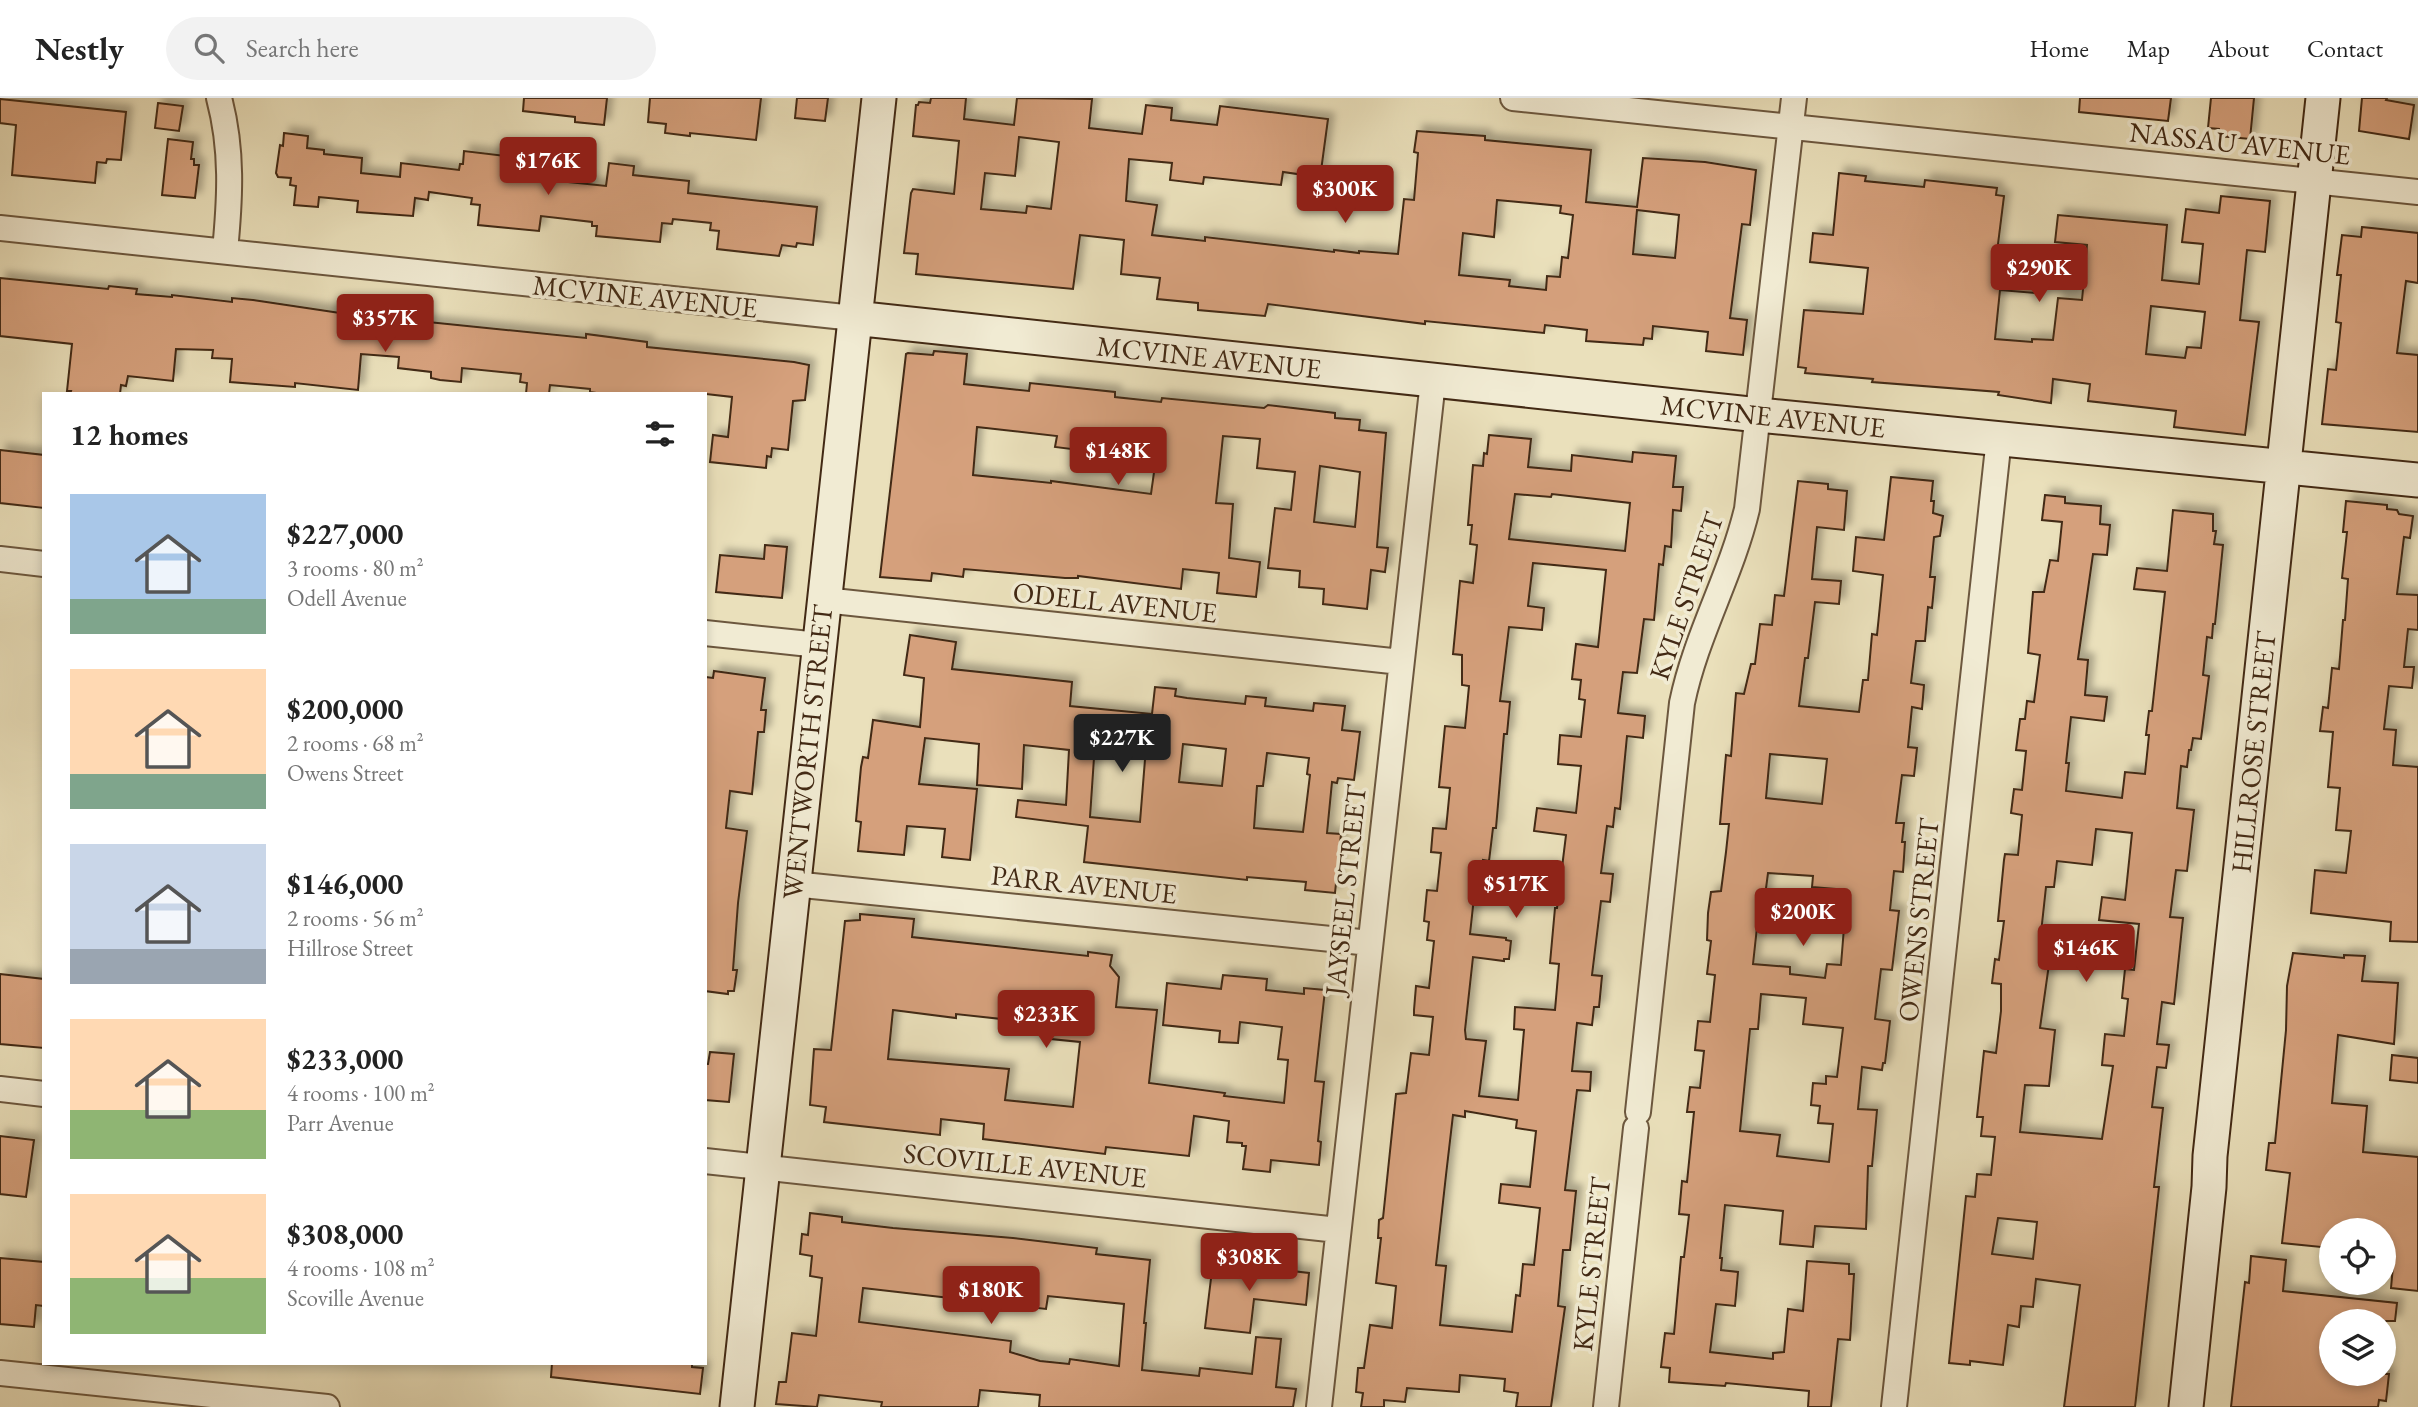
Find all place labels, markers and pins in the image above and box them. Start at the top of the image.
pin: $176K [499,138,597,197]
pin: $300K [1296,166,1394,225]
pin: $290K [1990,244,2088,304]
pin: $357K [336,294,434,354]
pin: $148K [1069,428,1167,487]
pin: $227K [1073,714,1171,774]
pin: $517K [1467,860,1565,920]
pin: $200K [1754,888,1852,948]
pin: $146K [2037,924,2135,984]
pin: $233K [997,990,1095,1050]
pin: $308K [1200,1234,1298,1293]
pin: $180K [942,1266,1040,1326]

